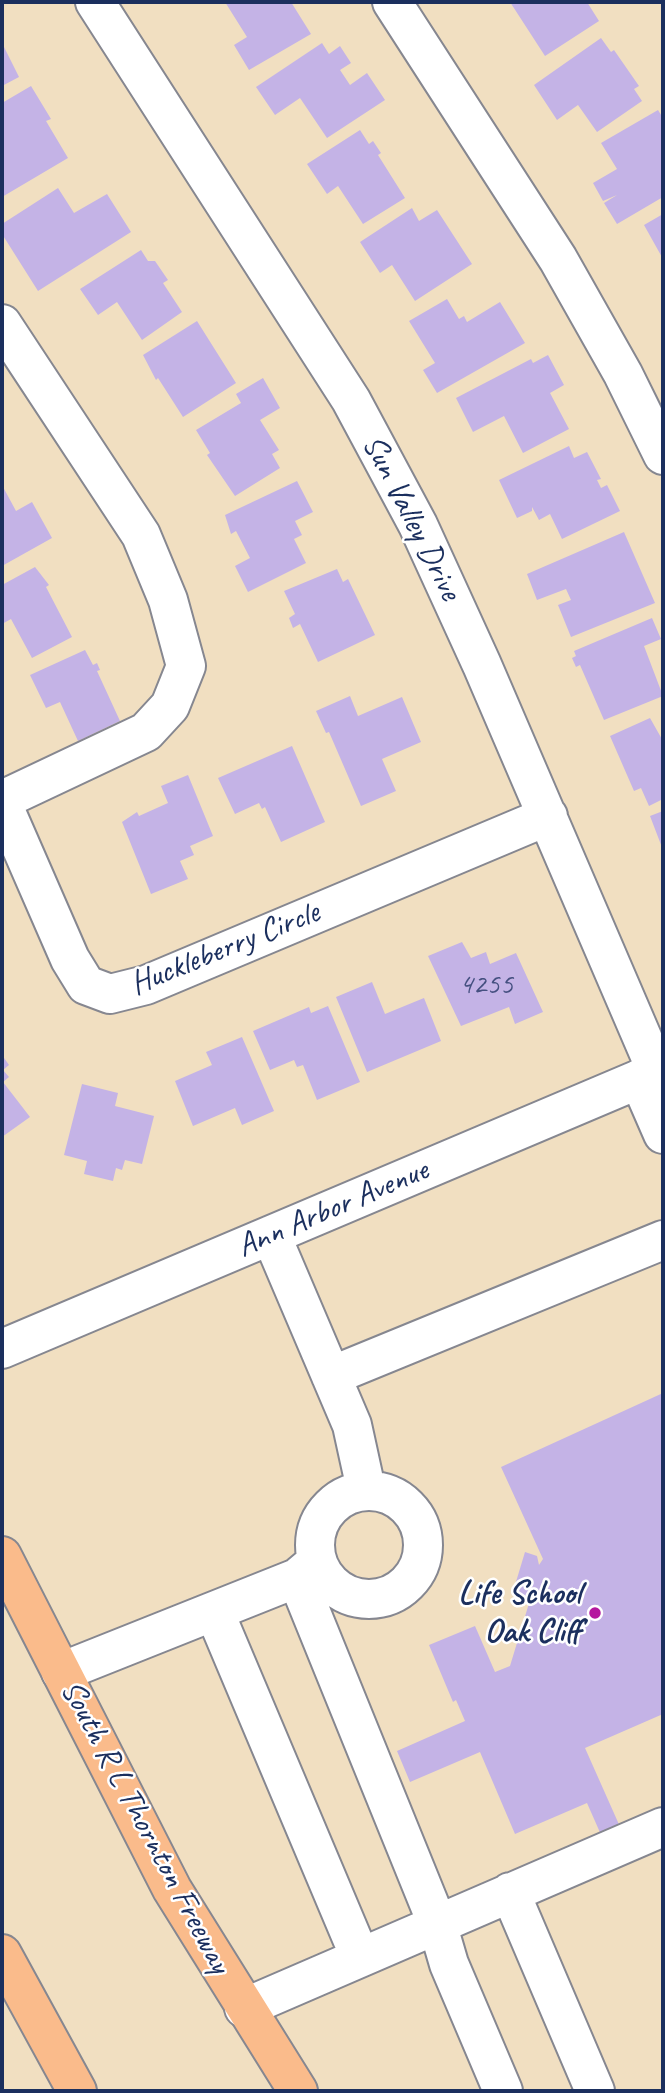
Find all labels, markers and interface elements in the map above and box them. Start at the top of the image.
street label: Sun Valley Drive [353,429,469,607]
street label: Huckleberry Circle [125,893,325,1005]
house number: 4255 [459,967,513,1003]
street label: Ann Arbor Avenue [231,1151,435,1267]
place label: Life School Oak Cliff [458,1574,581,1652]
marker: Life School Oak Cliff [587,1605,603,1621]
street label: South R L Thornton Freeway [51,1674,239,1980]

